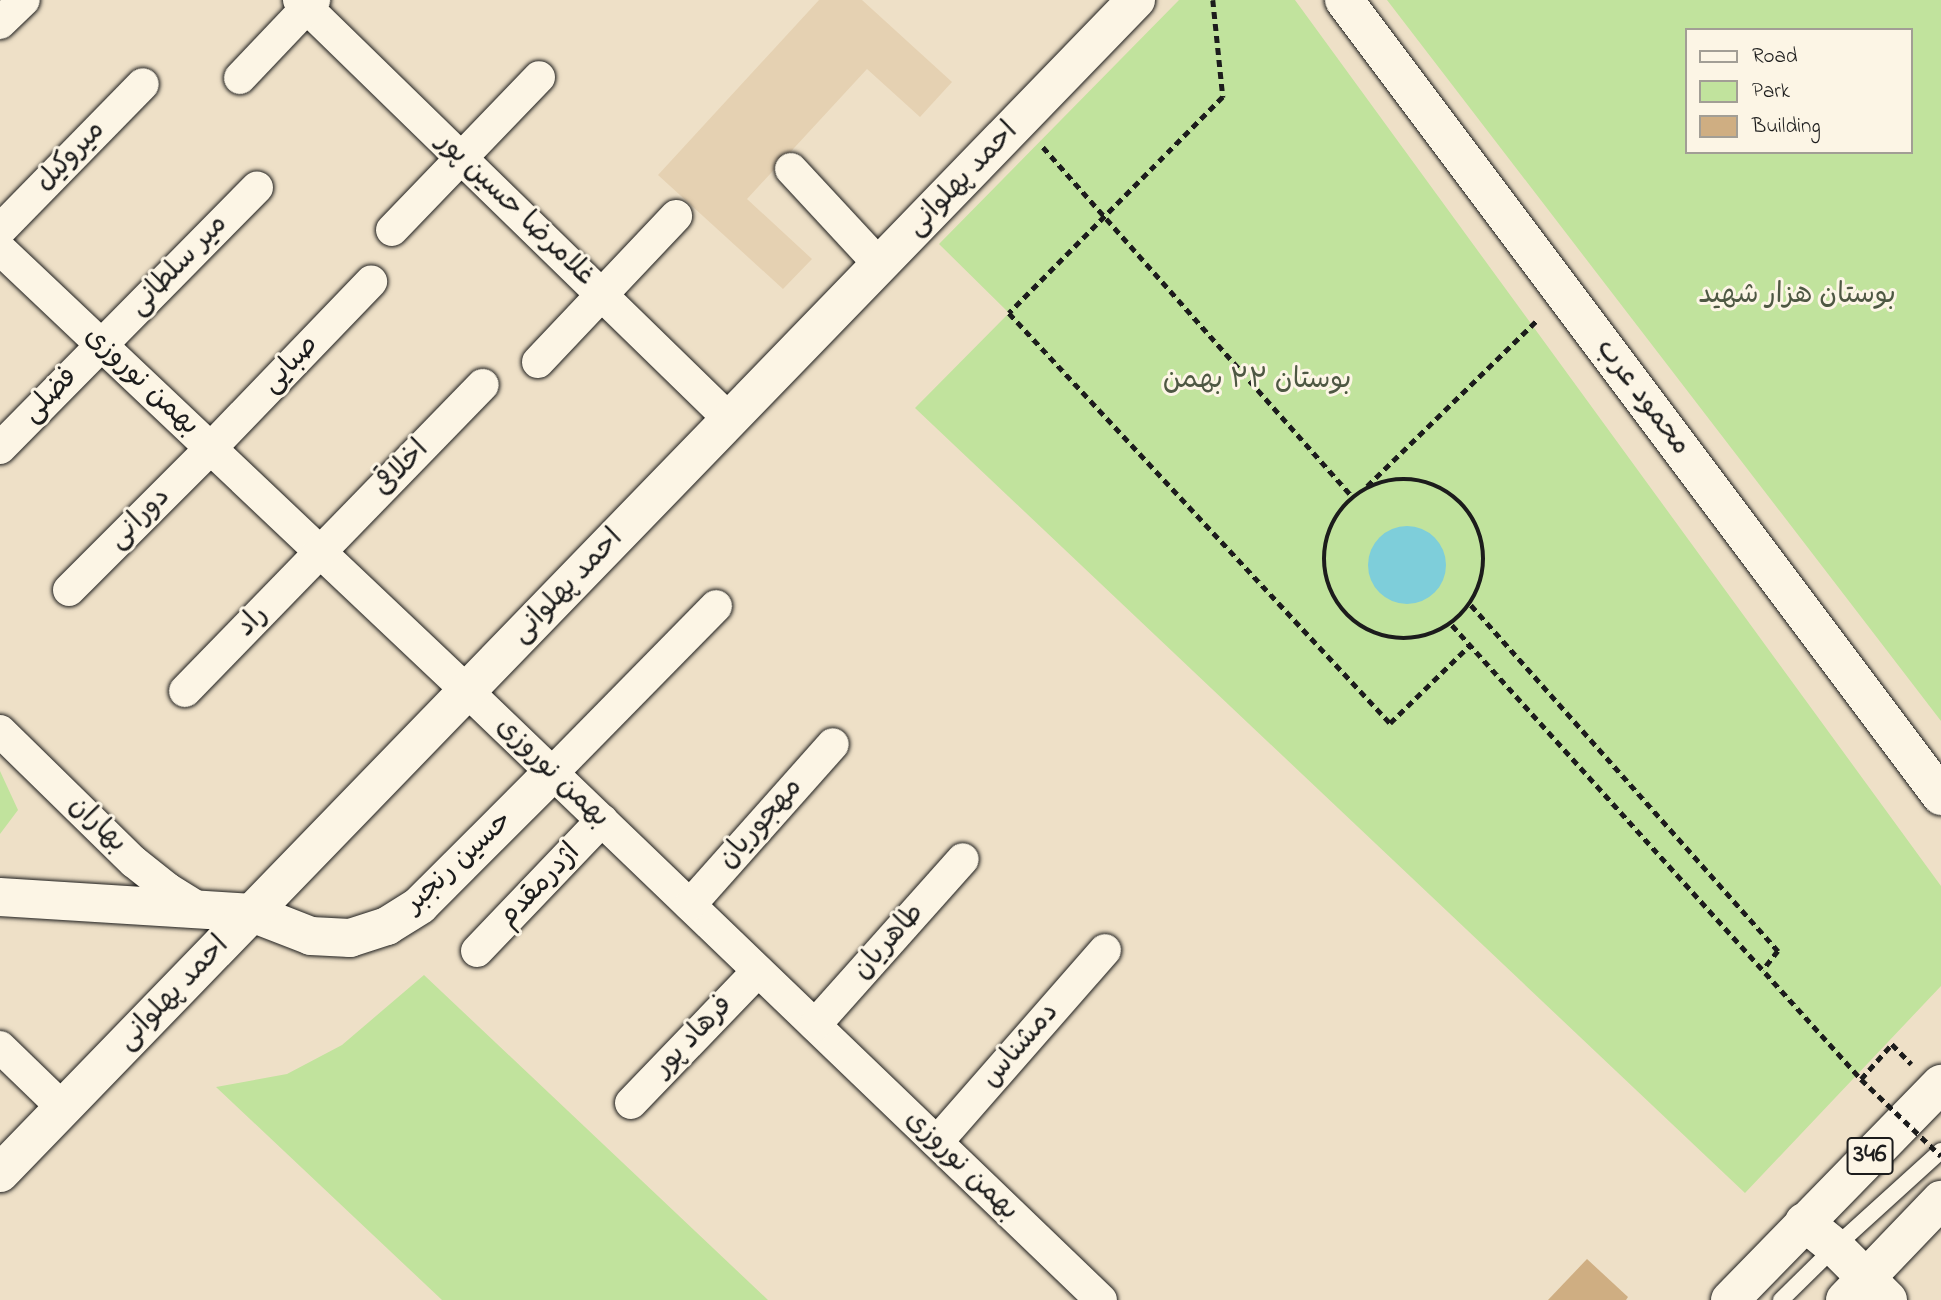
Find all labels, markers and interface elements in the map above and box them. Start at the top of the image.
legend [1686,28,1913,154]
text: Road [1752,42,1798,72]
text: Park [1752,77,1790,107]
text: Building [1752,112,1821,142]
street label: میروکیل [29,114,113,200]
street label: احمد پهلوانی [900,116,1026,244]
street label: غلامرضا حسین پور [429,126,601,294]
street label: میر سلطانی [123,208,235,324]
park label: بوستان هزار شهید [1698,279,1896,313]
street label: بهمن نوروزی [76,320,206,444]
street label: صبایی [255,329,327,401]
street label: محمود عرب [1587,333,1697,463]
street label: فضلی [16,361,86,431]
park label: بوستان ۲۲ بهمن [1163,364,1351,398]
street label: اخلاقی [367,434,437,504]
street label: دورانی [102,481,178,557]
street label: احمد پهلوانی [505,523,631,651]
street label: راد [230,599,276,645]
street label: بهمن نوروزی [488,711,616,835]
street label: مهجوریان [712,772,810,876]
street label: بهاران [61,789,133,861]
street label: حسین رنجبر [398,805,520,921]
street label: اژدرمقدم [492,837,588,935]
street label: طاهریان [846,897,932,987]
street label: احمد پهلوانی [111,930,237,1058]
street label: فرهاد پور [647,990,741,1084]
street label: دمشناس [975,997,1067,1095]
street label: بهمن نوروزی [897,1104,1025,1228]
road number: 346 [1846,1134,1895,1178]

